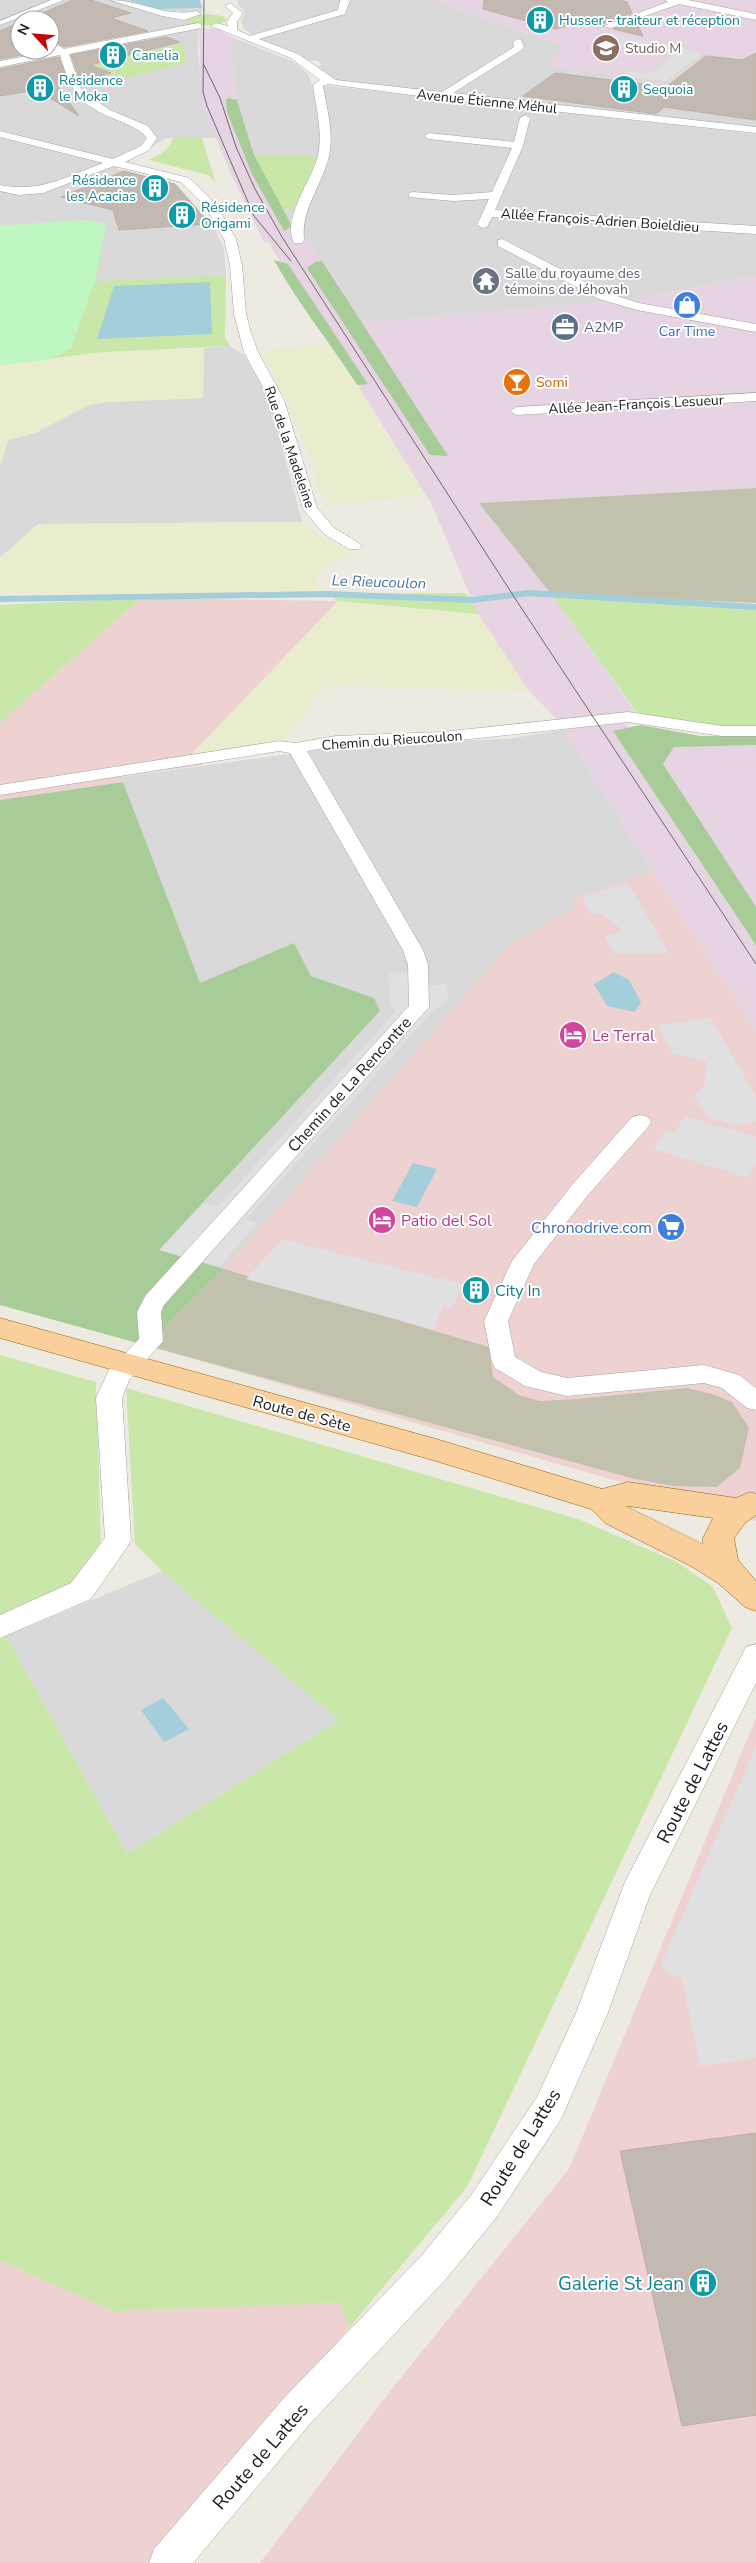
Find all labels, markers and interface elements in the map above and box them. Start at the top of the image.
building icon: Husser - traiteur et réception [525,5,555,35]
north arrow [10,10,60,60]
place label: Husser - traiteur et réception [559,11,740,30]
text: N [13,21,35,38]
school or university icon: Studio M [591,33,621,63]
place label: Studio M [625,39,681,58]
building icon: Canelia [98,40,128,70]
place label: Canelia [132,46,179,65]
place label: Résidence le Moka [59,71,123,106]
building icon: Résidence le Moka [25,73,55,103]
building icon: Sequoia [609,74,639,104]
place label: Sequoia [643,80,694,99]
street label: Avenue Étienne Méhul [416,85,559,118]
place label: Résidence les Acacias [66,171,136,206]
building icon: Résidence les Acacias [140,173,170,203]
place label: Résidence Origami [201,198,265,233]
building icon: Résidence Origami [167,200,197,230]
street label: Allée François-Adrien Boieldieu [500,204,700,237]
place label: Salle du royaume des témoins de Jéhovah [505,264,640,299]
temple icon: Salle du royaume des témoins de Jéhovah [471,266,501,296]
shop icon: Car Time [672,290,702,320]
office icon: A2MP [550,312,580,342]
place label: A2MP [584,318,624,337]
place label: Car Time [659,322,715,341]
bar icon: Somi [502,367,532,397]
place label: Somi [536,373,568,392]
street label: Rue de la Madeleine [260,384,319,511]
street label: Allée Jean-François Lesueur [548,390,724,419]
water label: Le Rieucoulon [331,570,427,594]
street label: Chemin du Rieucoulon [321,726,463,755]
street label: Chemin de La Rencontre [283,1012,417,1157]
hotel icon: Le Terral [558,1020,588,1050]
place label: Le Terral [592,1025,655,1047]
hotel icon: Patio del Sol [367,1205,397,1235]
place label: Patio del Sol [401,1210,492,1232]
supermarket icon: Chronodrive.com [656,1212,686,1242]
place label: Chronodrive.com [531,1217,652,1239]
building icon: City In [461,1275,491,1305]
place label: City In [495,1280,541,1302]
street label: Route de Sète [250,1390,353,1438]
street label: Route de Lattes [651,1717,735,1848]
street label: Route de Lattes [474,2084,567,2211]
building icon: Galerie St Jean [688,2268,718,2298]
place label: Galerie St Jean [558,2271,684,2297]
street label: Route de Lattes [207,2398,314,2516]

